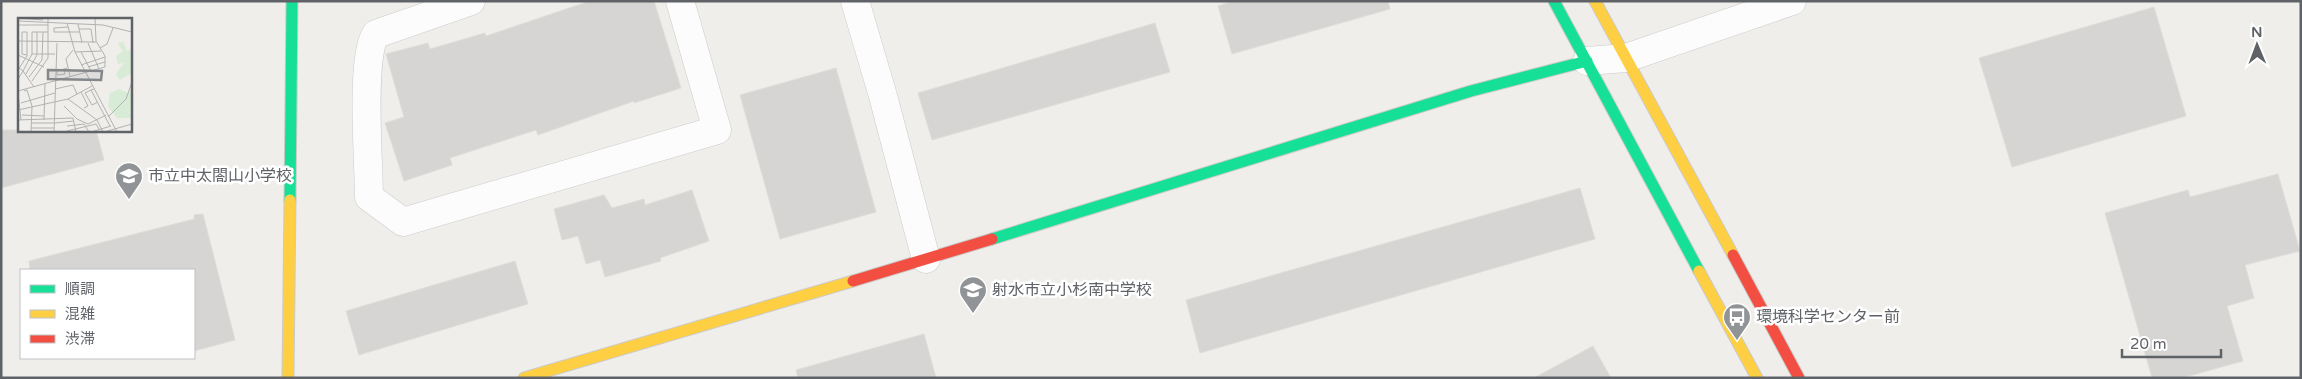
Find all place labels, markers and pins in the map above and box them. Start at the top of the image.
school or university icon: 市立中太閤山小学校 [114,161,144,200]
place label: 市立中太閤山小学校 [148,166,292,186]
school or university icon: 射水市立小杉南中学校 [958,275,988,314]
place label: 射水市立小杉南中学校 [992,280,1152,300]
bus stop icon: 環境科学センター前 [1722,302,1752,341]
place label: 環境科学センター前 [1756,307,1900,327]

